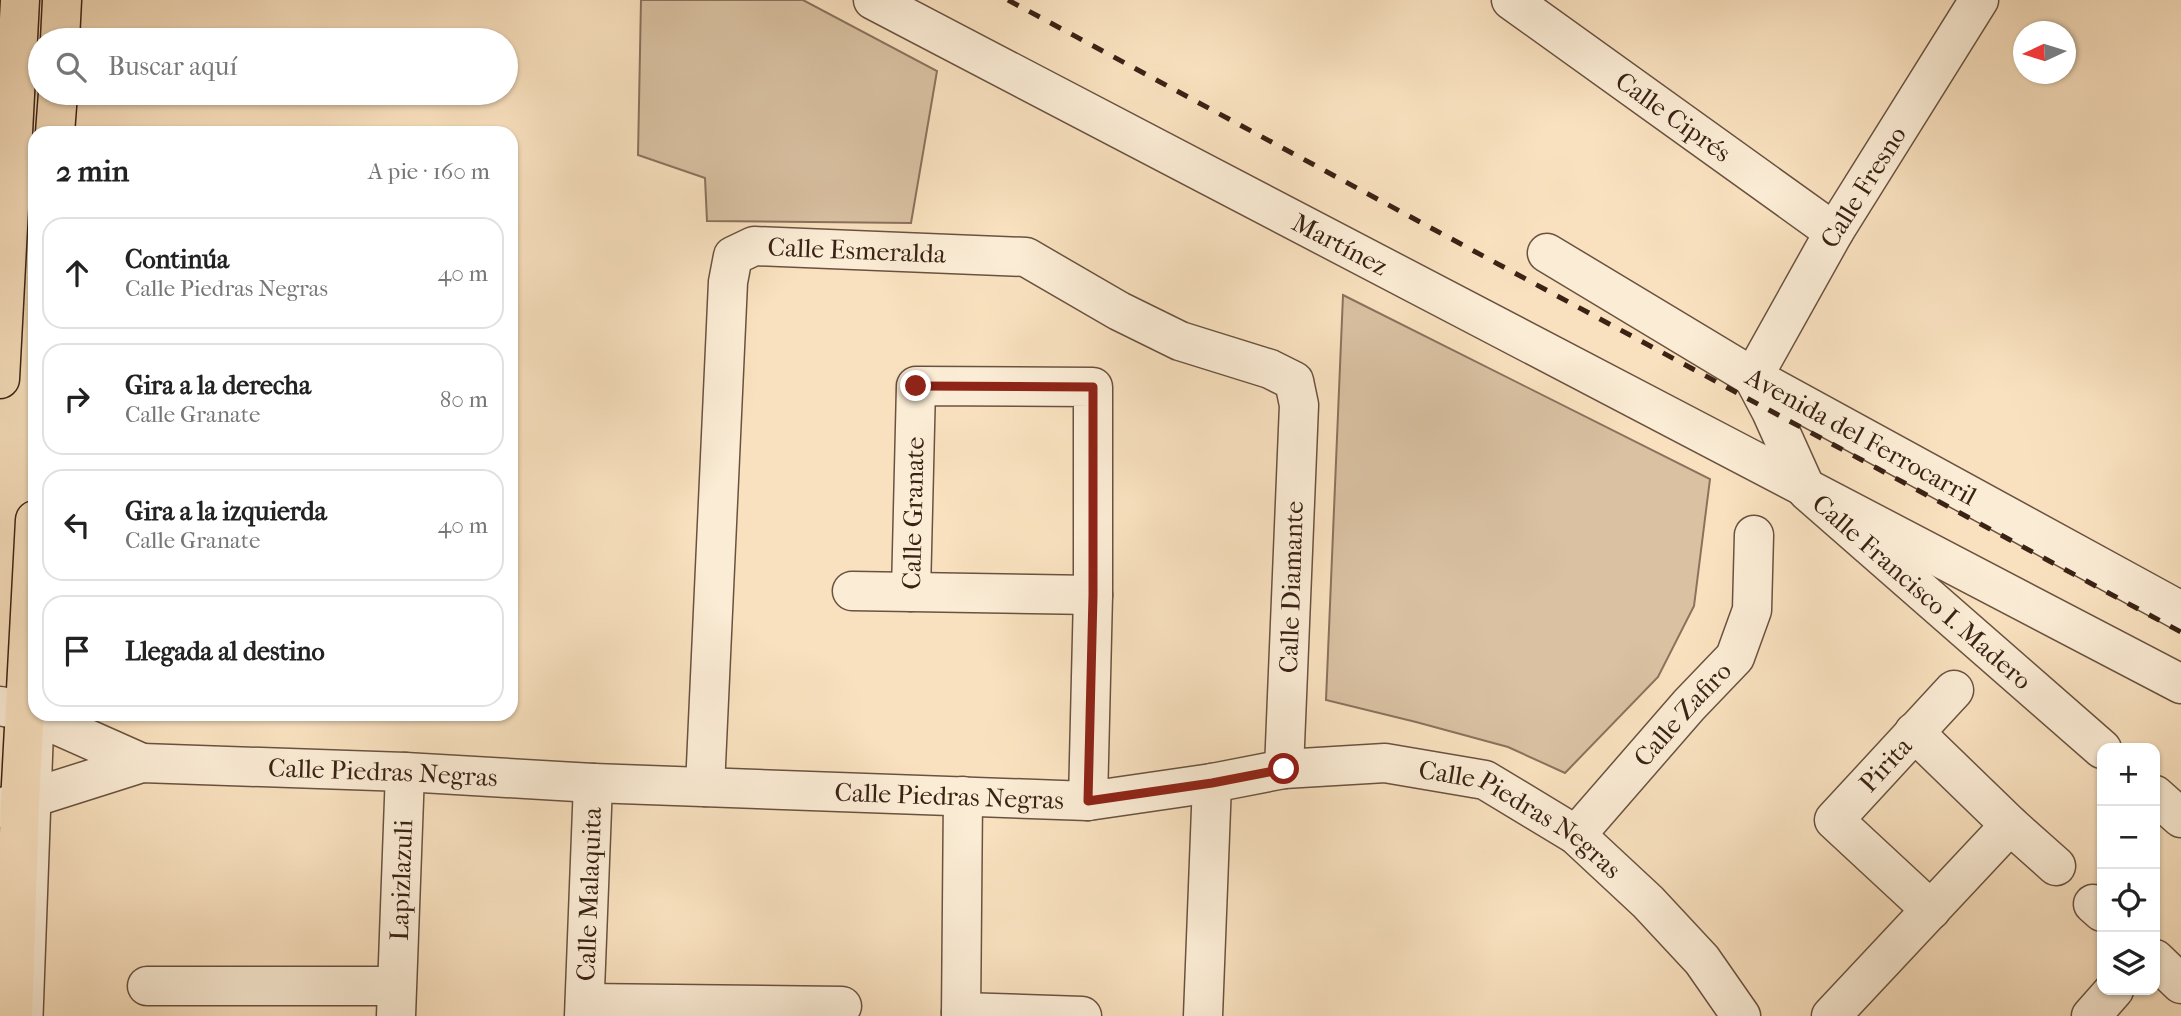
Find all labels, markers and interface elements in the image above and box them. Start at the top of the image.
north arrow [2013,21,2076,84]
search box [28,28,518,105]
icon: search [52,48,90,86]
text: Buscar aquí [108,51,237,82]
street label: Calle Ciprés [1609,65,1737,169]
street label: Calle Fresno [1814,121,1913,254]
text: 2 min [56,154,129,189]
text: A pie · 160 m [368,158,490,185]
street label: Martínez [1287,207,1393,282]
street label: Calle Esmeralda [767,232,947,270]
text: Continúa [125,244,229,275]
icon: ahead [58,254,96,292]
text: 40 m [438,260,488,287]
text: Calle Piedras Negras [125,275,328,302]
street label: Avenida del Ferrocarril [1740,361,1982,512]
text: Gira a la derecha [125,370,311,401]
route end [900,370,931,401]
icon: right [58,380,96,418]
text: 80 m [440,386,488,413]
text: Calle Granate [125,401,260,428]
street label: Calle Granate [896,436,931,590]
street label: Calle Francisco I. Madero [1806,488,2038,696]
text: Gira a la izquierda [125,496,327,527]
street label: Calle Diamante [1273,500,1310,674]
icon: left [58,506,96,544]
text: 40 m [438,512,488,539]
text: Calle Granate [125,527,260,554]
icon: arrive [58,632,96,670]
text: Llegada al destino [125,636,325,667]
street label: Calle Zafiro [1628,656,1738,773]
street label: Pirita [1853,730,1919,798]
map controls [2097,743,2160,995]
button: + [2097,743,2160,806]
street label: Calle Piedras Negras [268,752,498,793]
route start [1268,753,1299,784]
street label: Calle Piedras Negras [1416,754,1628,885]
street label: Calle Piedras Negras [834,777,1065,816]
street label: Calle Malaquita [570,805,608,982]
button: − [2097,806,2160,869]
street label: Lapizlazuli [384,819,419,941]
button: locate [2097,869,2160,932]
button: layers [2097,932,2160,995]

